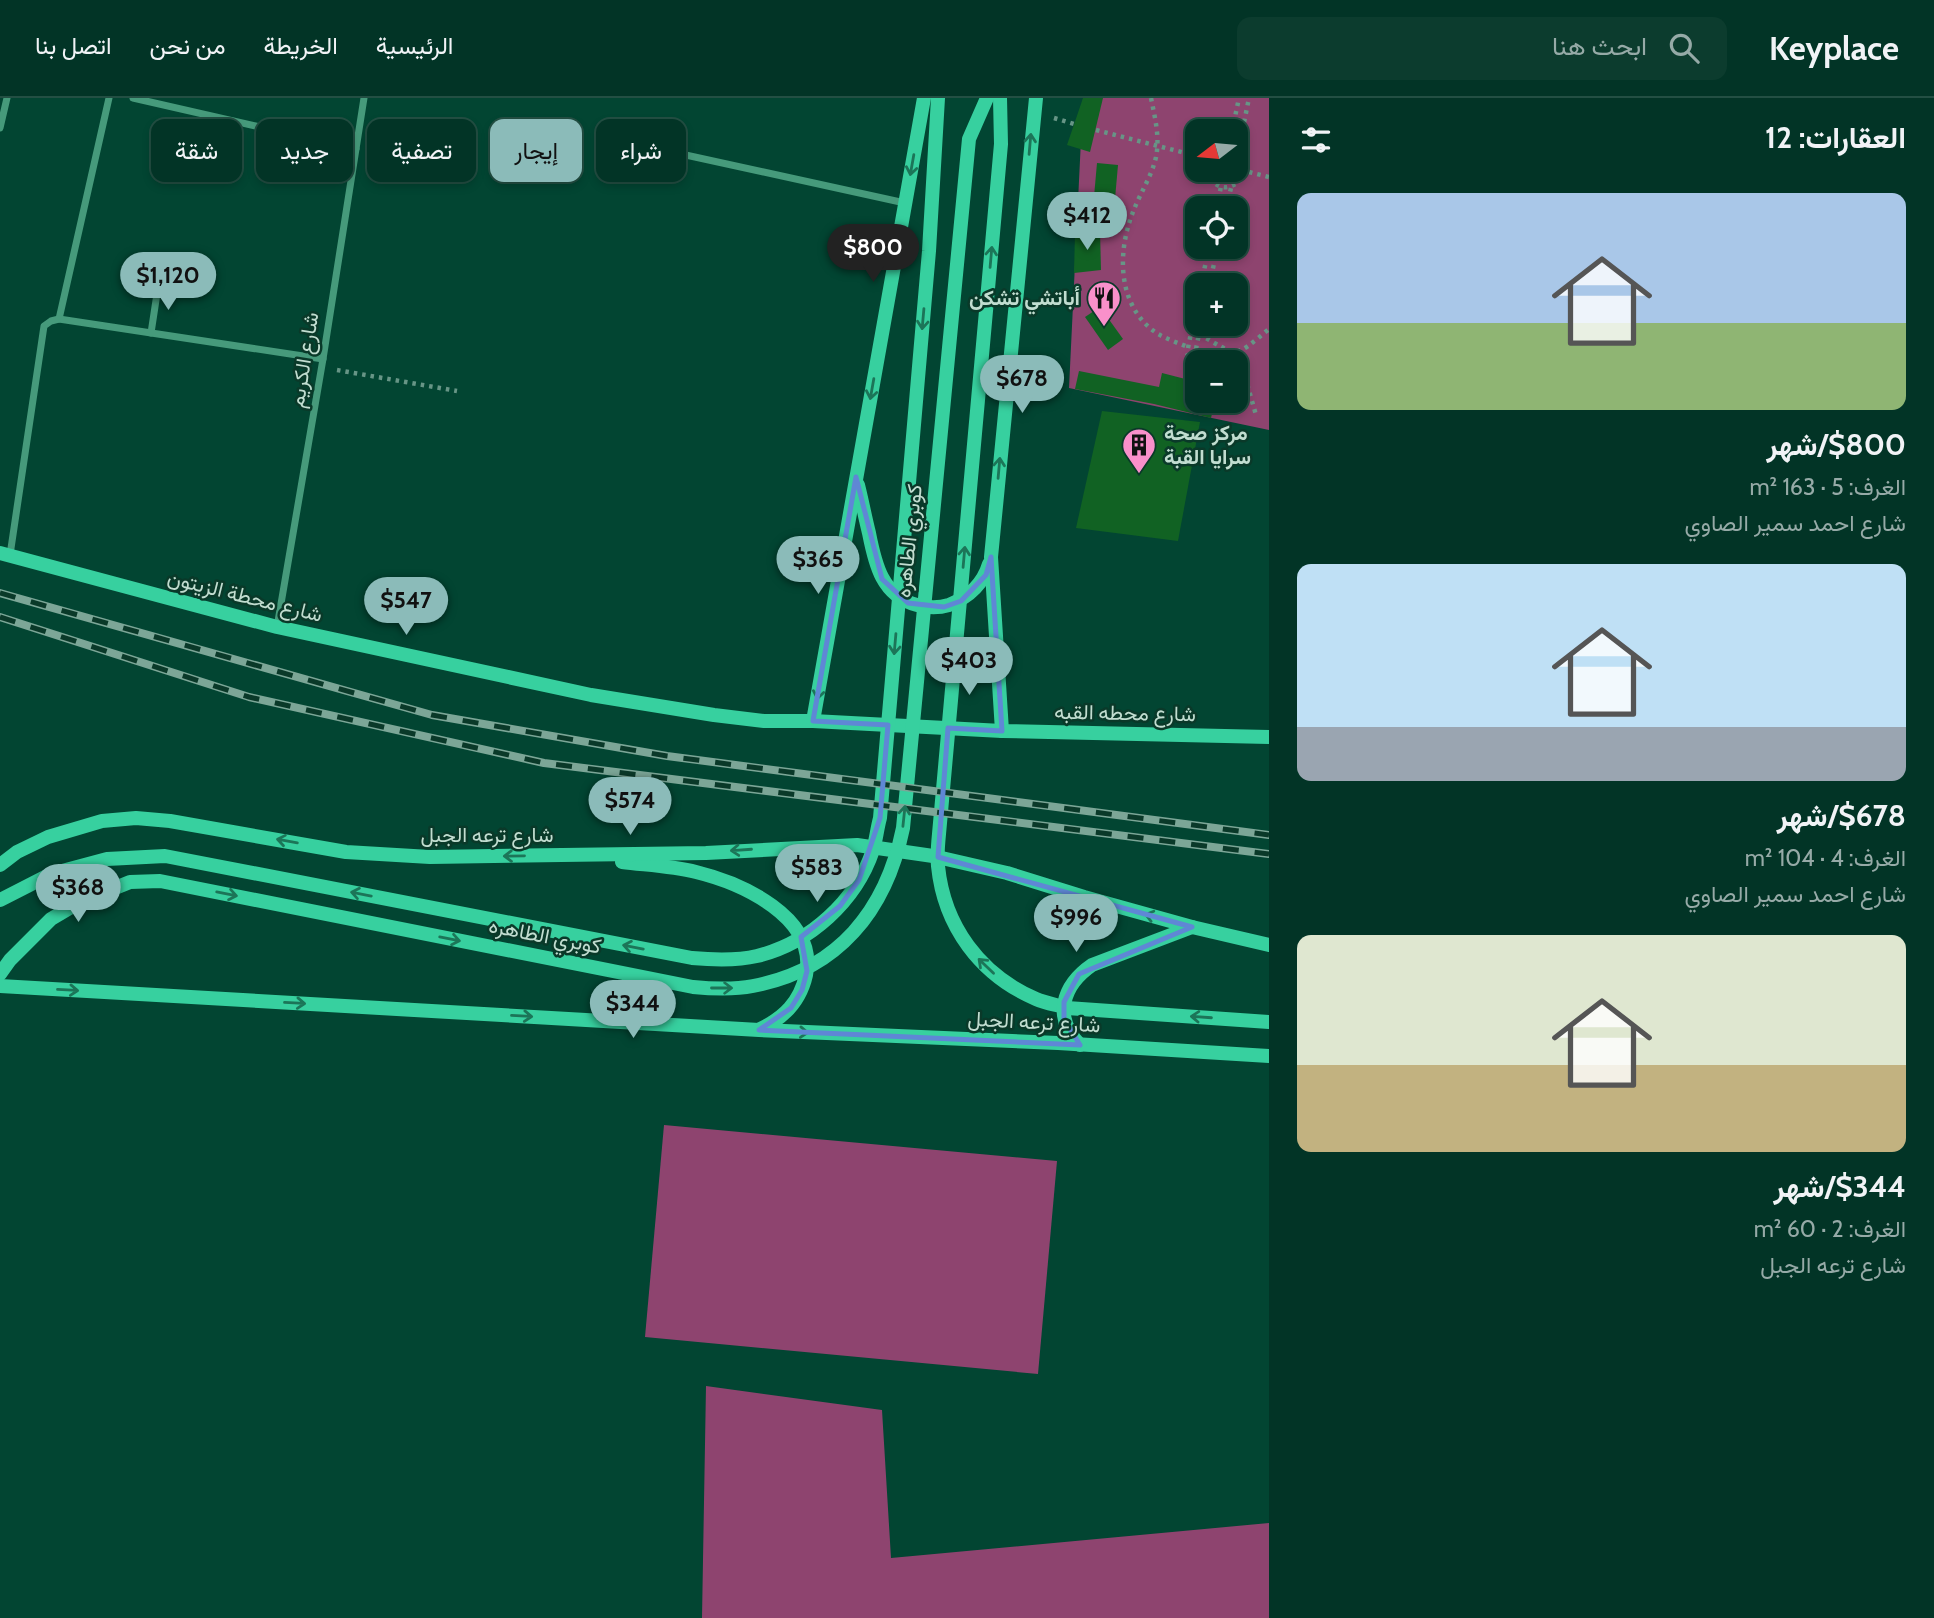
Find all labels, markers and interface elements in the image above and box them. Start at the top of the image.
search box [1237,17,1727,80]
text: Keyplace [1769,28,1899,68]
icon: search [1665,29,1703,67]
text: ابحث هنا [1552,30,1647,62]
text: اتصل بنا [35,31,112,60]
text: من نحن [150,31,226,60]
text: الخريطة [264,31,338,60]
text: الرئيسية [376,31,453,60]
chip: شقة [151,119,242,182]
chip: جديد [256,119,353,182]
chip: تصفية [367,119,476,182]
chip: إيجار [490,119,582,182]
chip: شراء [596,119,686,182]
north arrow [1185,119,1248,182]
map controls [1185,119,1248,413]
text: العقارات: 12 [1765,119,1906,156]
icon: filters [1297,121,1335,159]
one-way arrow [1024,133,1037,155]
one-way arrow [905,153,918,176]
pin: $412 [1046,192,1128,252]
button: locate [1185,196,1248,259]
text: $412 [1063,201,1111,229]
pin: $800 [832,225,914,284]
text: $800 [843,233,903,261]
icon: home [1539,238,1665,364]
one-way arrow [985,246,998,269]
pin: $1,120 [111,252,225,312]
text: $1,120 [136,261,200,289]
button: + [1185,273,1248,336]
restaurant icon: أباتشي تشكن [1085,279,1123,328]
place label: أباتشي تشكن [969,285,1080,315]
one-way arrow [916,308,929,330]
street label: شارع الكريم [284,310,325,410]
button: − [1185,350,1248,413]
pin: $678 [981,356,1063,415]
text: $678 [996,364,1048,392]
one-way arrow [865,377,878,400]
place label: مركز صحة سرايا القبة [1164,420,1251,470]
building icon: مركز صحة سرايا القبة [1120,426,1158,475]
text: $800/شهر [1767,426,1906,463]
one-way arrow [993,457,1006,480]
text: الغرف: 5 · 163 m² [1749,473,1906,501]
street label: كوبري الطاهره [890,483,932,599]
text: شارع احمد سمير الصاوي [1685,509,1906,537]
pin: $365 [777,536,859,596]
text: $365 [792,545,844,573]
one-way arrow [958,546,971,569]
street label: شارع محطة الزيتون [165,564,325,629]
pin: $547 [365,578,447,637]
text: $547 [380,586,432,614]
icon: home [1539,609,1665,735]
one-way arrow [888,632,901,655]
pin: $403 [928,638,1010,697]
text: $403 [941,646,997,674]
one-way arrow [812,677,825,700]
street label: شارع محطه القبه [1054,699,1196,728]
pin: $574 [589,778,671,837]
text: $574 [605,786,655,814]
text: $678/شهر [1777,797,1906,834]
one-way arrow [898,805,911,828]
street label: شارع ترعه الجبل [420,822,554,849]
one-way arrow [276,834,299,848]
one-way arrow [730,844,753,857]
pin: $583 [776,844,858,904]
text: الغرف: 4 · 104 m² [1745,844,1906,872]
one-way arrow [502,850,525,863]
text: $583 [791,853,843,881]
pin: $368 [37,864,119,924]
text: $368 [52,873,104,901]
text: شارع احمد سمير الصاوي [1685,880,1906,908]
one-way arrow [350,887,373,900]
one-way arrow [215,888,238,902]
pin: $996 [1035,894,1117,954]
text: $996 [1050,903,1102,931]
one-way arrow [1144,910,1167,923]
street label: كوبري الطاهره [486,912,603,964]
one-way arrow [438,932,461,946]
one-way arrow [622,939,645,953]
one-way arrow [977,957,994,974]
icon: home [1539,980,1665,1106]
pin: $344 [592,981,674,1040]
one-way arrow [710,981,733,995]
one-way arrow [56,984,79,997]
text: $344 [606,989,660,1017]
one-way arrow [283,997,306,1010]
street label: شارع ترعه الجبل [967,1006,1101,1039]
one-way arrow [511,1010,534,1023]
one-way arrow [1190,1010,1213,1023]
one-way arrow [787,1025,810,1038]
text: $344/شهر [1774,1168,1906,1205]
text: الغرف: 2 · 60 m² [1754,1215,1906,1243]
text: شارع ترعه الجبل [1760,1251,1906,1279]

